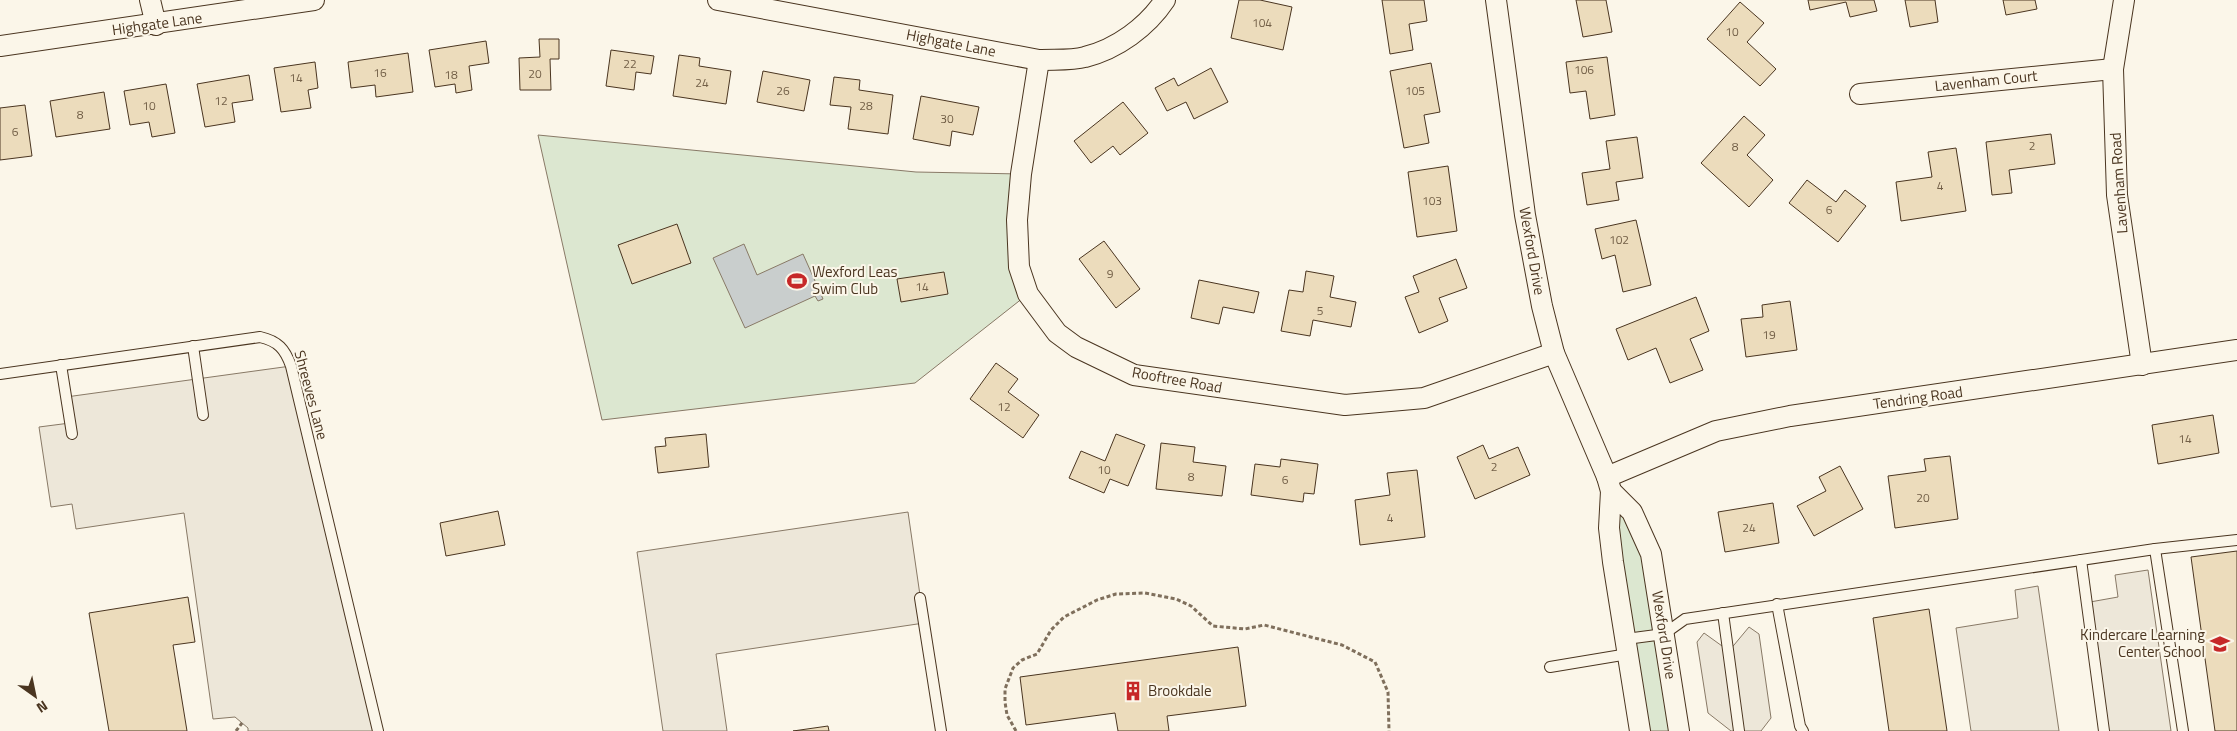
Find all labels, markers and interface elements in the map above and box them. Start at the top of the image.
street label: Highgate Lane [110,6,204,41]
house number: 104 [1252,13,1272,32]
house number: 10 [1725,22,1739,41]
street label: Highgate Lane [904,23,998,62]
house number: 22 [623,54,637,73]
house number: 106 [1574,60,1594,79]
house number: 16 [373,63,387,82]
house number: 20 [528,64,542,83]
street label: Lavenham Court [1933,64,2039,97]
house number: 18 [444,65,458,84]
house number: 14 [289,68,303,87]
house number: 24 [695,73,709,92]
house number: 26 [776,81,790,100]
house number: 105 [1405,81,1425,100]
house number: 12 [214,91,228,110]
house number: 10 [142,96,156,115]
house number: 28 [859,96,873,115]
house number: 8 [77,105,84,124]
house number: 30 [940,109,954,128]
house number: 6 [12,122,19,141]
street label: Lavenham Road [2103,132,2134,234]
house number: 2 [2029,136,2035,155]
house number: 8 [1732,137,1739,156]
house number: 4 [1937,176,1944,195]
house number: 103 [1422,191,1442,210]
house number: 6 [1826,200,1833,219]
street label: Wexford Drive [1513,205,1552,297]
house number: 102 [1609,230,1629,249]
place label: Wexford Leas Swim Club [812,260,897,300]
house number: 9 [1107,264,1114,283]
sports icon: Wexford Leas Swim Club [786,270,808,292]
house number: 14 [915,277,929,296]
house number: 5 [1317,301,1324,320]
house number: 19 [1762,325,1776,344]
street label: Shreeves Lane [289,348,334,442]
street label: Rooftree Road [1130,360,1224,399]
street label: Tendring Road [1872,380,1964,415]
house number: 12 [997,397,1011,416]
house number: 14 [2178,429,2192,448]
house number: 2 [1491,457,1497,476]
house number: 10 [1097,460,1111,479]
house number: 8 [1188,467,1195,486]
house number: 6 [1282,470,1289,489]
house number: 20 [1916,488,1930,507]
house number: 4 [1387,508,1394,527]
house number: 24 [1742,518,1756,537]
street label: Wexford Drive [1646,589,1683,681]
place label: Kindercare Learning Center School [2080,623,2205,663]
school or university icon: Kindercare Learning Center School [2209,633,2231,655]
north arrow [10,671,60,721]
place label: Brookdale [1148,679,1212,702]
building icon: Brookdale [1122,680,1144,702]
text: N [33,696,52,719]

